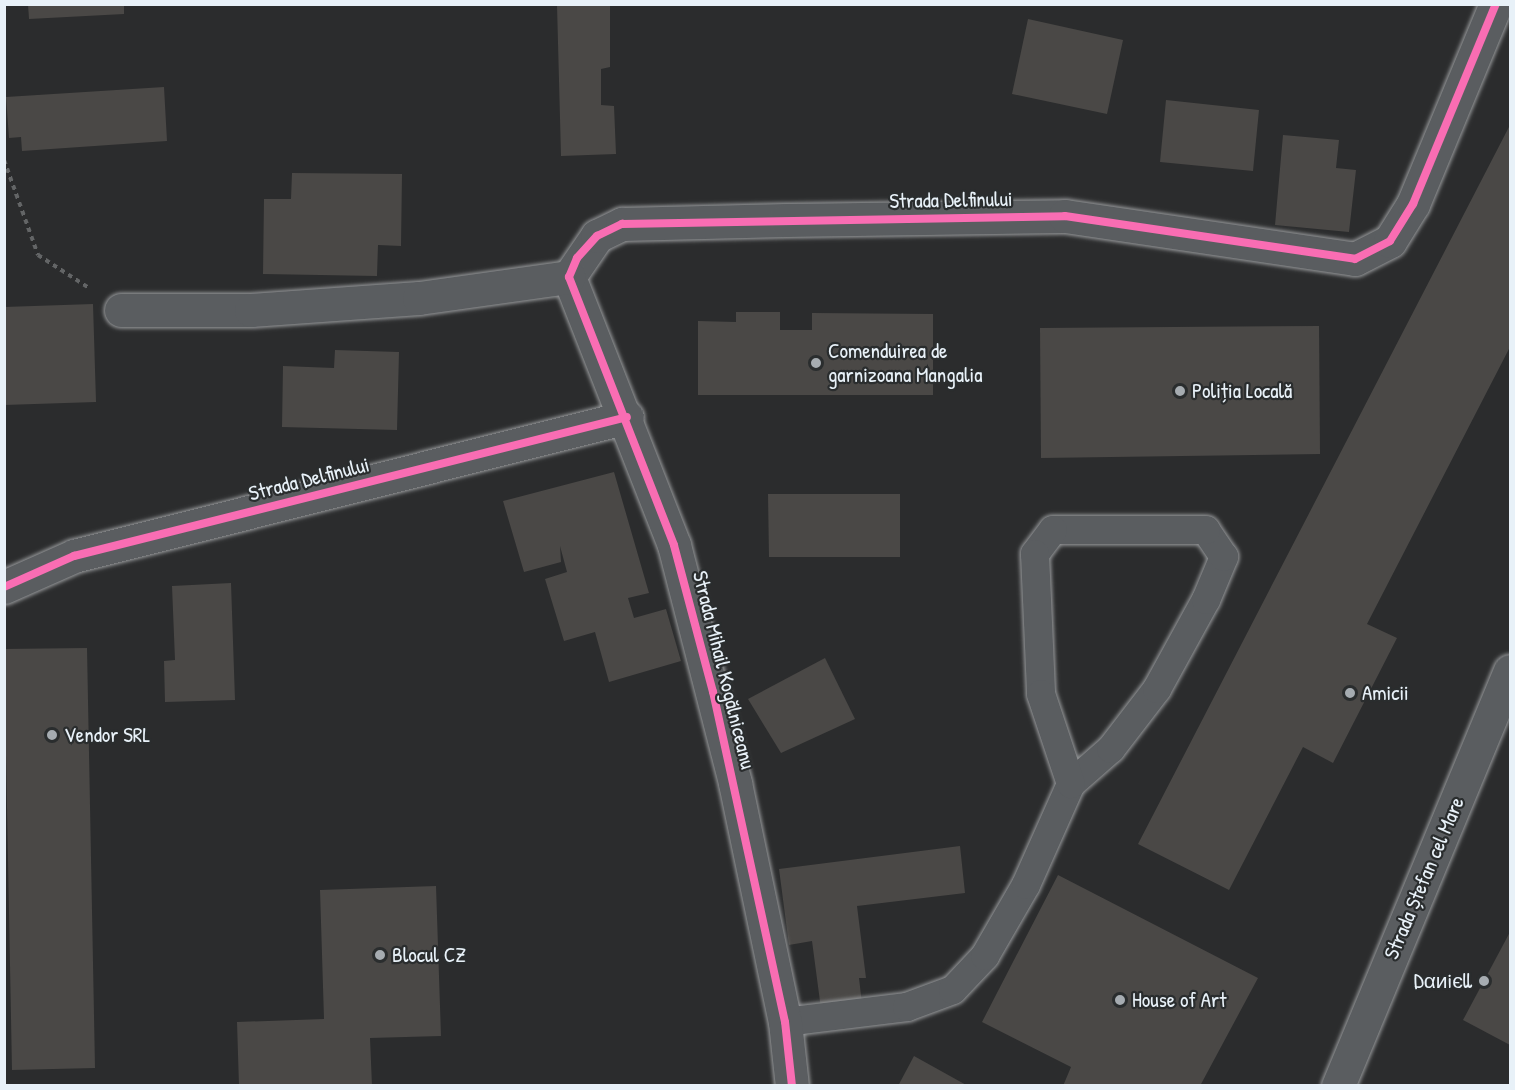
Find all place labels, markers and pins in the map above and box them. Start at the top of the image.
place label: Comenduirea de garnizoana Mangalia [828,338,982,388]
marker: Comenduirea de garnizoana Mangalia [809,356,823,370]
place label: Poliția Locală [1192,378,1292,404]
marker: Poliția Locală [1173,384,1187,398]
place label: Amicii [1362,680,1409,706]
marker: Amicii [1343,686,1357,700]
place label: Vendor SRL [64,722,150,748]
marker: Vendor SRL [45,728,59,742]
place label: Blocul CZ [392,942,466,968]
marker: Blocul CZ [373,948,387,962]
place label: Dαиiєll [1414,968,1472,994]
marker: Dαиiєll [1477,974,1491,988]
place label: House of Art [1132,987,1226,1013]
marker: House of Art [1113,993,1127,1007]

